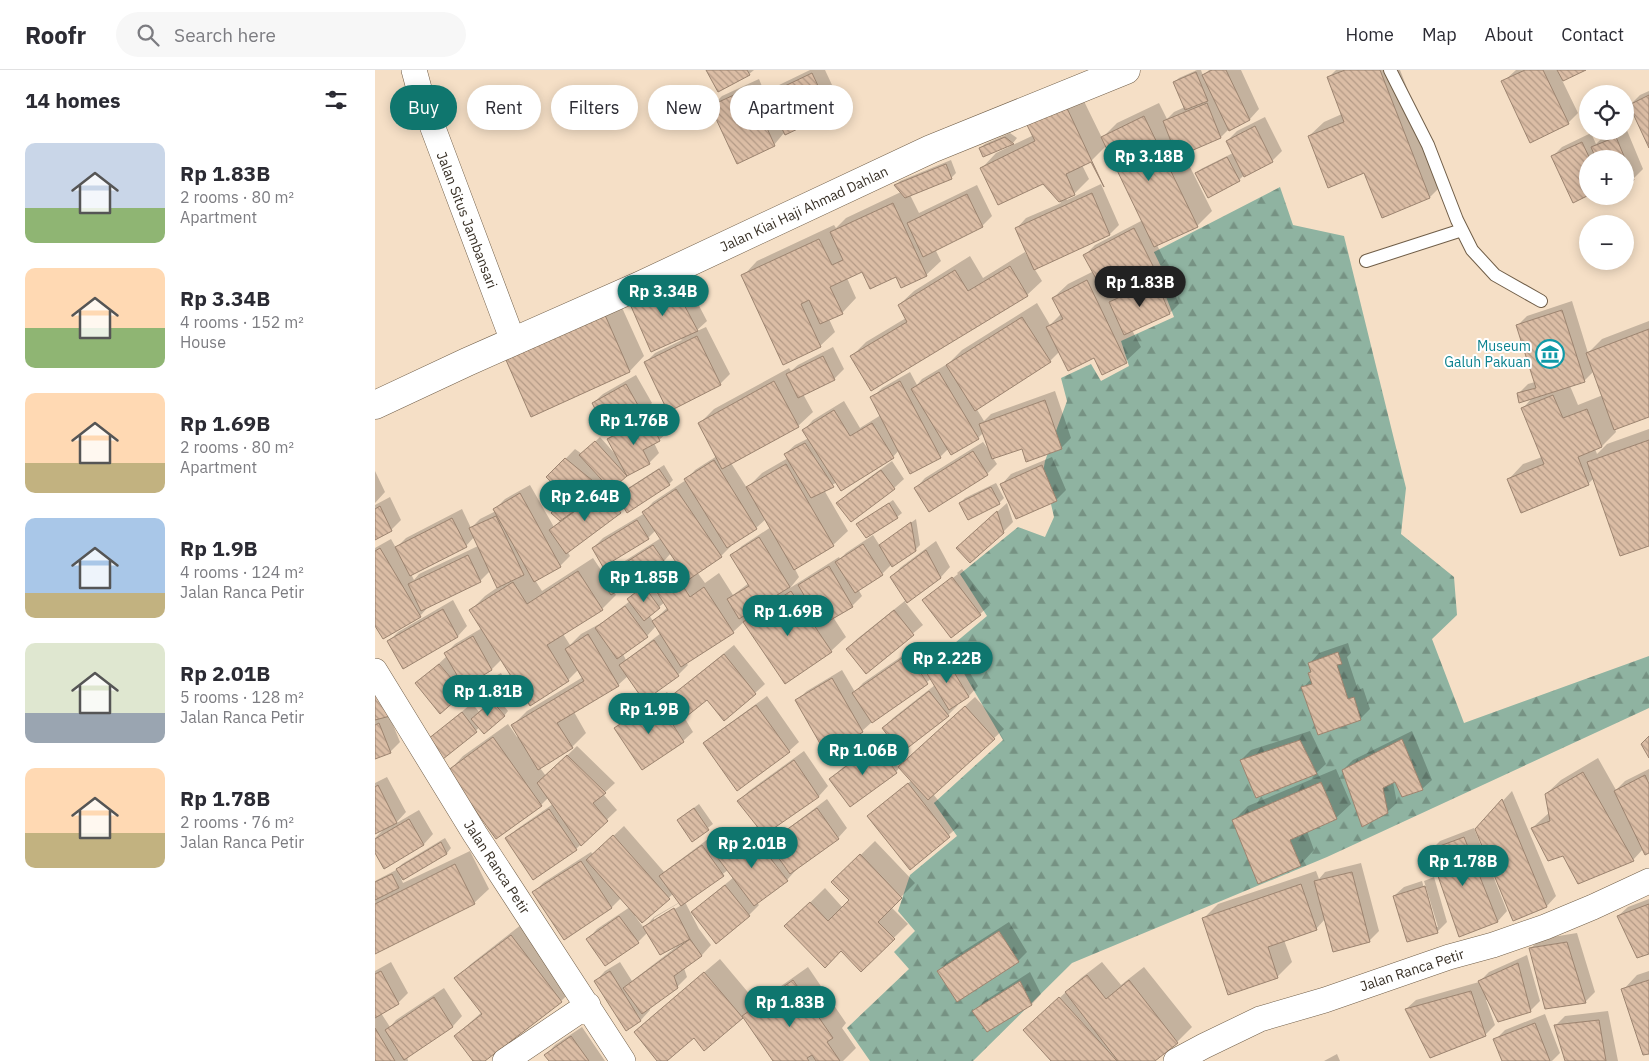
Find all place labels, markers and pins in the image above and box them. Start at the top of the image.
pin: Rp 3.18B [1097,140,1201,182]
pin: Rp 1.83B [1088,266,1192,308]
pin: Rp 3.34B [611,274,715,317]
place label: Museum Galuh Pakuan [1444,337,1531,371]
museum icon: Museum Galuh Pakuan [1535,339,1565,369]
pin: Rp 1.76B [582,404,686,446]
pin: Rp 2.64B [533,480,637,522]
pin: Rp 1.85B [592,560,696,603]
pin: Rp 1.69B [736,594,840,637]
pin: Rp 2.22B [895,642,999,684]
pin: Rp 1.81B [436,674,540,717]
pin: Rp 1.9B [603,692,695,735]
pin: Rp 1.06B [811,734,915,776]
pin: Rp 2.01B [700,826,804,869]
pin: Rp 1.78B [1411,844,1515,887]
pin: Rp 1.83B [738,986,842,1028]

